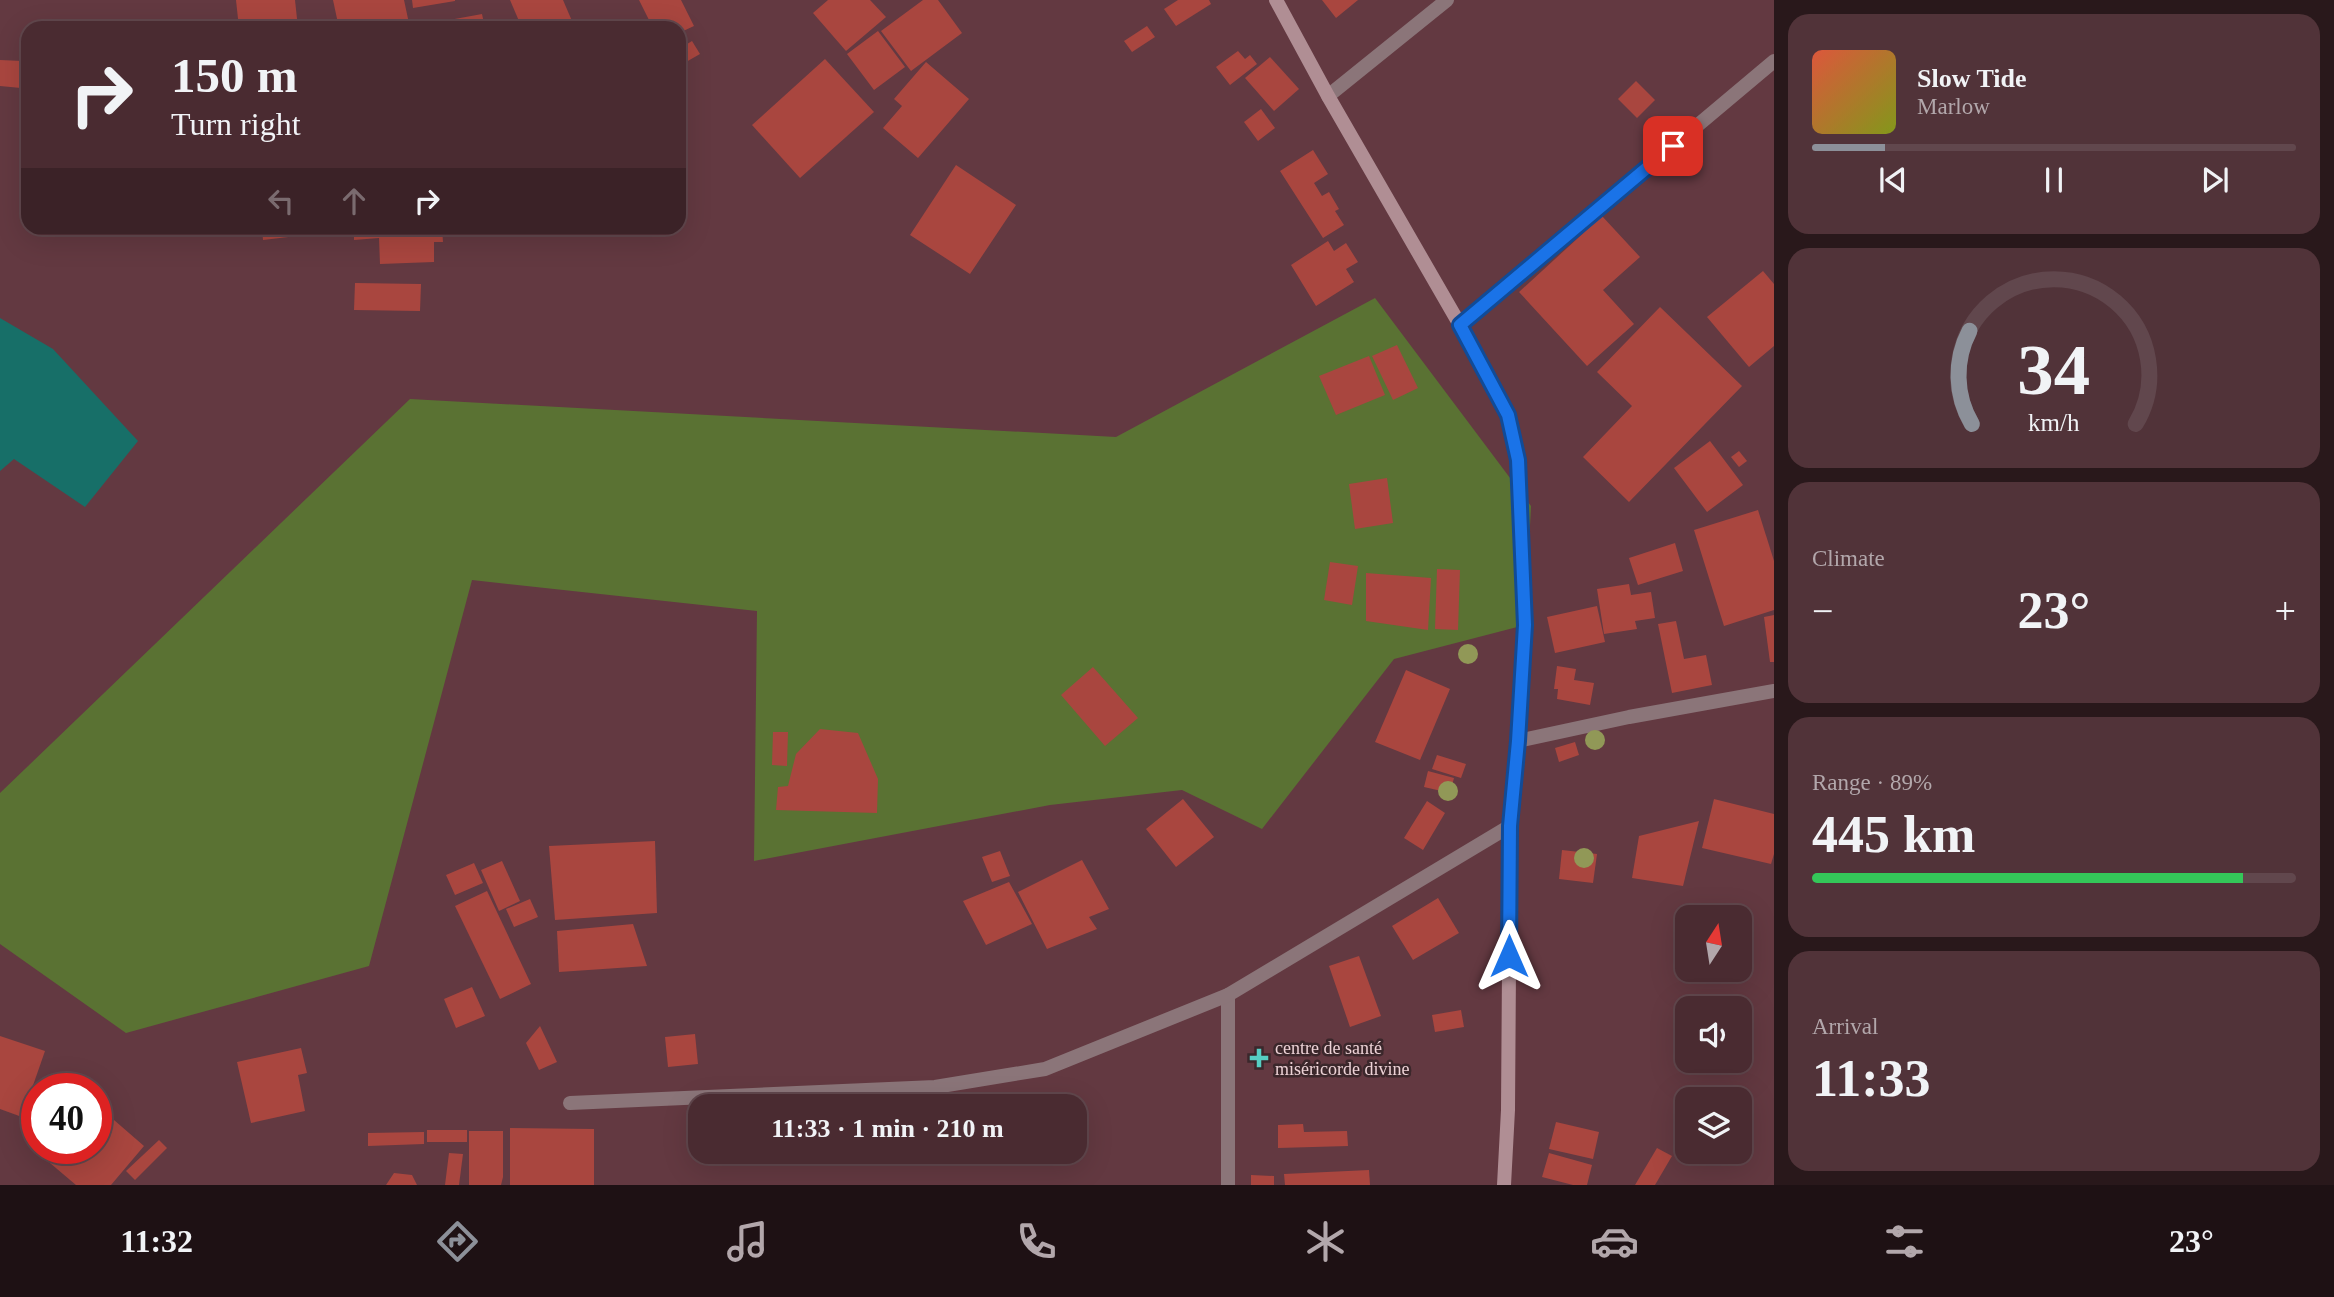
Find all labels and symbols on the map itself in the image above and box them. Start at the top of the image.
pin [1643,116,1703,176]
north arrow [1675,905,1752,982]
position arrow [1472,919,1546,993]
place label: centre de santé miséricorde divine [1275,1038,1409,1079]
marker: centre de santé miséricorde divine [1249,1048,1269,1068]
speed limit sign: 40 [21,1073,112,1164]

